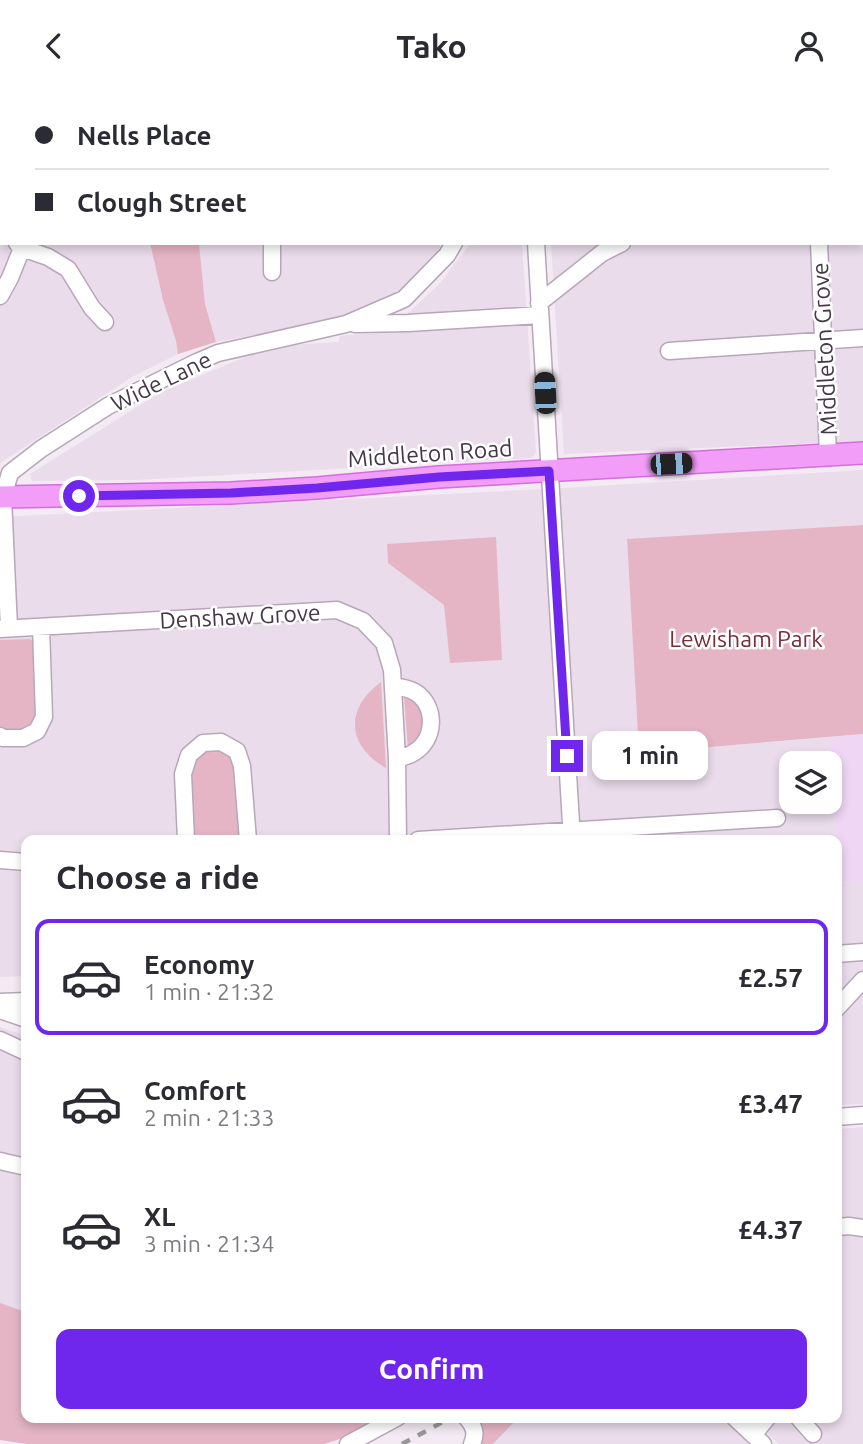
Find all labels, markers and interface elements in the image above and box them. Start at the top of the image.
icon: back [35,27,73,65]
icon: person [790,27,828,65]
text: Tako [396,28,467,64]
text: Nells Place [77,121,212,150]
text: Clough Street [77,188,247,217]
street label: Middleton Grove [807,262,841,436]
street label: Wide Lane [107,346,215,416]
car [534,371,557,415]
street label: Middleton Road [347,435,513,471]
car [650,452,693,476]
route start [63,480,95,512]
street label: Denshaw Grove [159,599,321,633]
park label: Lewisham Park [669,626,823,651]
callout: 1 min [592,731,707,781]
route end [551,740,583,772]
text: 1 min [621,743,679,768]
map controls [779,751,842,814]
button: layers [779,751,842,814]
text: Choose a ride [56,859,259,895]
icon: car [60,946,123,1009]
text: Economy [144,950,254,979]
text: £2.57 [738,963,803,992]
text: 1 min · 21:32 [144,979,275,1004]
icon: car [60,1072,123,1135]
text: Comfort [144,1076,247,1105]
text: £3.47 [738,1089,803,1118]
text: 2 min · 21:33 [144,1105,275,1130]
icon: car [60,1198,123,1261]
text: XL [144,1202,175,1231]
text: £4.37 [738,1215,803,1244]
text: 3 min · 21:34 [144,1231,275,1256]
button: Confirm [56,1329,807,1409]

